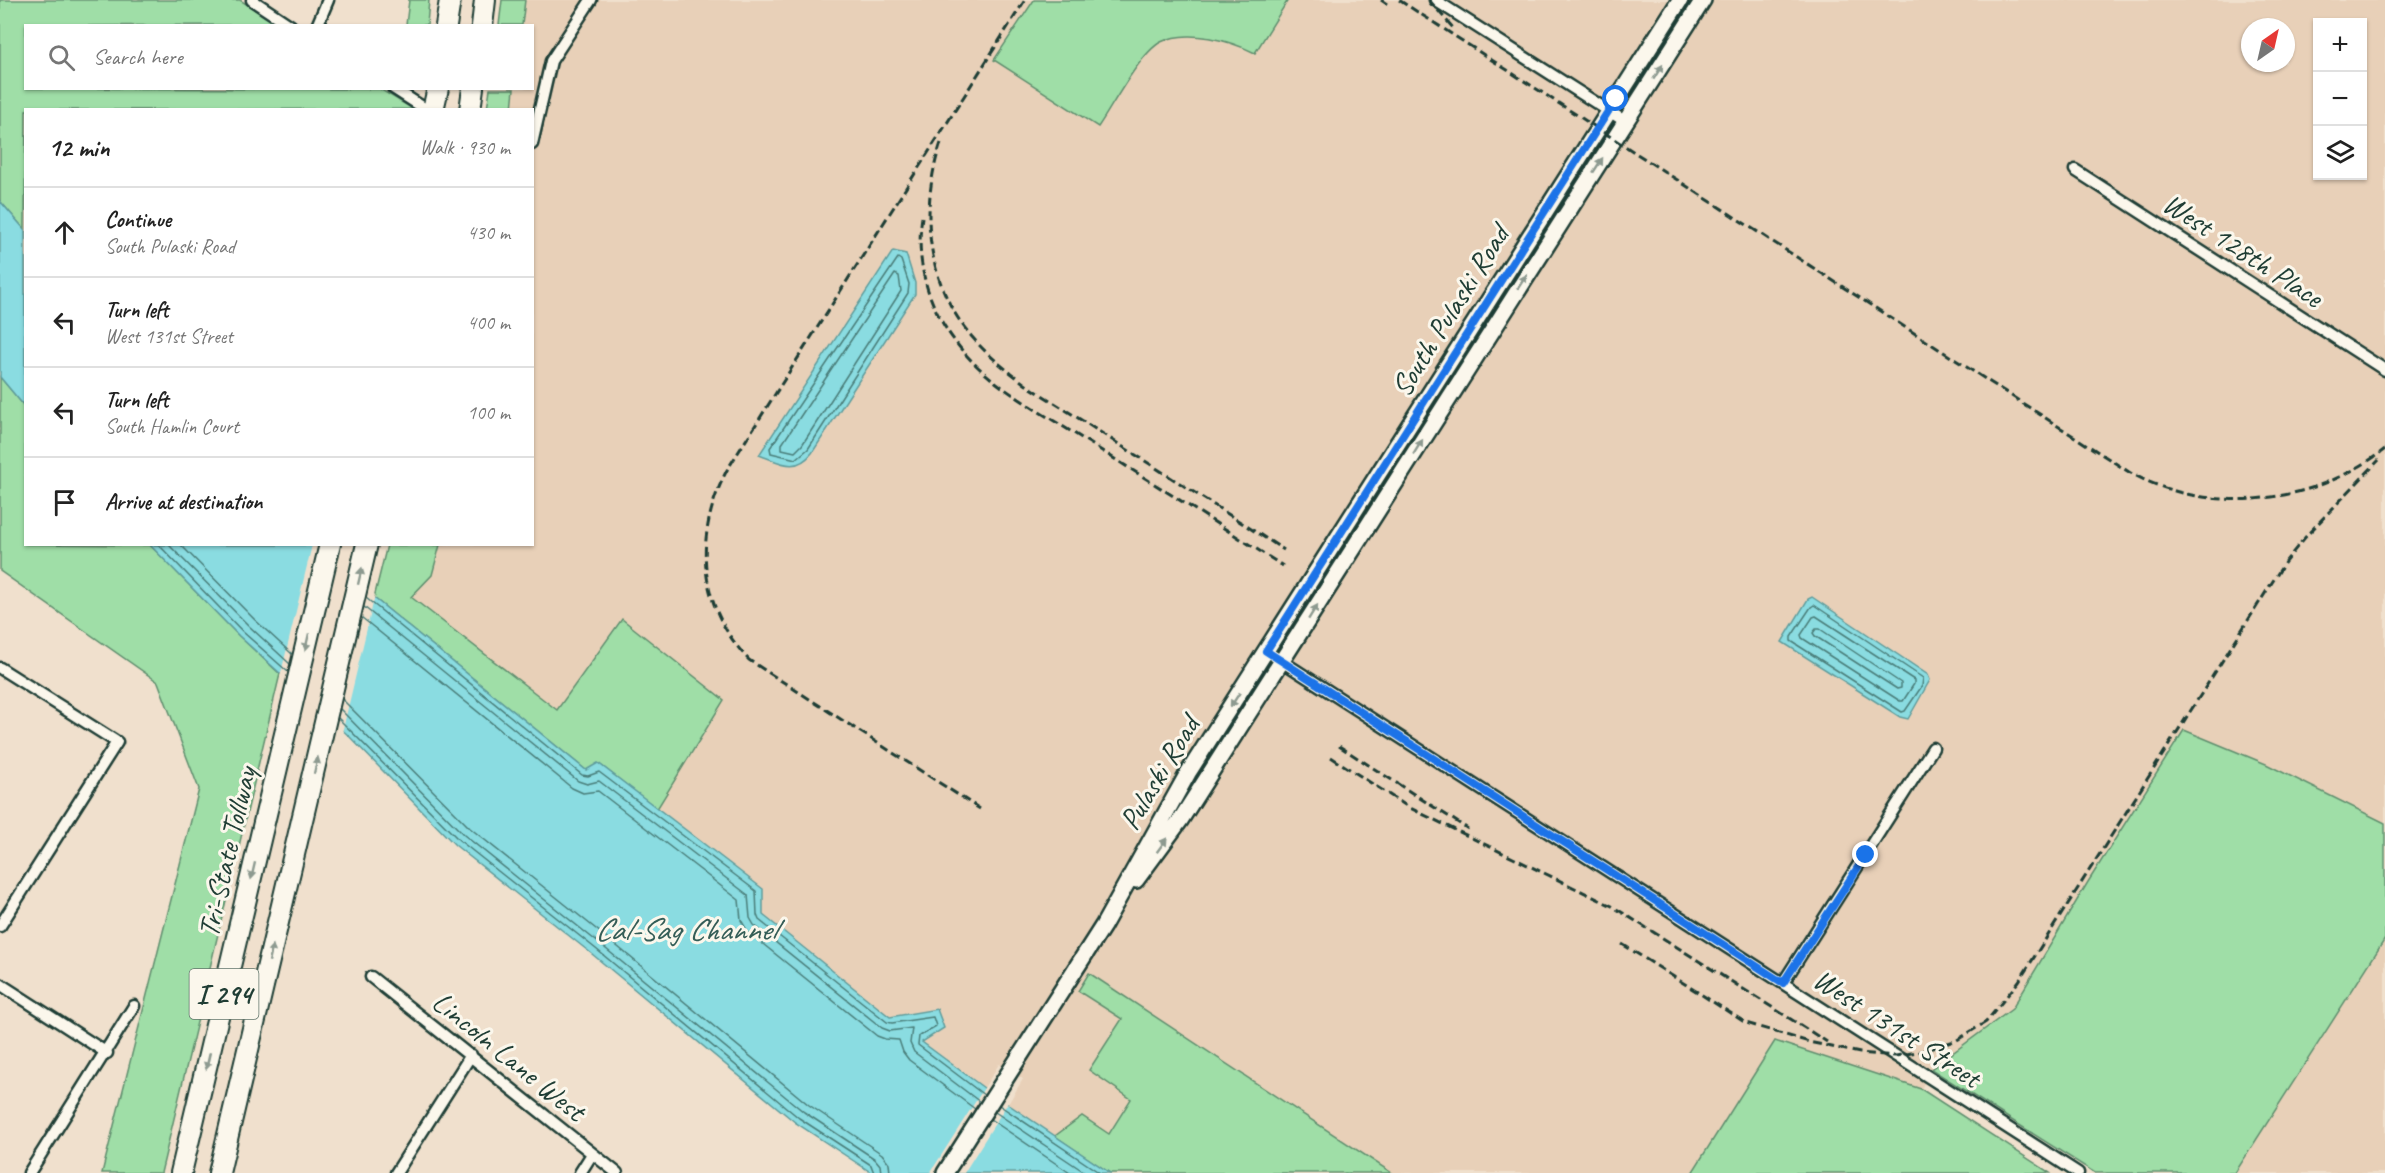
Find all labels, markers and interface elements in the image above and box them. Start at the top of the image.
north arrow [2241,18,2295,72]
map controls [2313,18,2367,180]
button: + [2313,18,2367,72]
search box [24,24,534,90]
icon: search [45,41,78,74]
text: Search here [93,43,183,71]
one-way arrow [1652,64,1663,80]
button: − [2313,72,2367,126]
route start [1602,85,1628,111]
button: layers [2313,126,2367,180]
text: 12 min [48,131,110,164]
text: Walk · 930 m [420,135,510,160]
one-way arrow [1593,157,1604,173]
street label: West 128th Place [2156,184,2332,317]
text: Continue [105,206,171,234]
street label: South Pulaski Road [1382,215,1520,404]
icon: ahead [48,216,81,249]
text: 430 m [467,220,510,245]
text: South Pulaski Road [105,234,235,259]
one-way arrow [1517,274,1528,291]
text: Turn left [105,296,169,324]
icon: left [48,306,81,339]
text: 400 m [467,310,510,335]
text: West 131st Street [105,324,233,349]
text: Turn left [105,386,169,414]
icon: left [48,396,81,429]
text: 100 m [467,400,510,425]
text: South Hamlin Court [105,414,239,439]
one-way arrow [1412,439,1423,455]
icon: arrive [48,486,81,519]
text: Arrive at destination [105,488,262,516]
one-way arrow [356,566,366,585]
one-way arrow [1307,604,1319,620]
one-way arrow [302,633,312,652]
one-way arrow [1229,692,1240,708]
street label: Pulaski Road [1110,706,1210,837]
one-way arrow [311,756,321,775]
street label: Tri-State Tollway [189,761,266,941]
one-way arrow [1156,838,1168,854]
route end [1852,841,1878,867]
one-way arrow [248,862,257,881]
water label: Cal-Sag Channel [595,909,786,950]
one-way arrow [267,943,277,962]
street label: West 131st Street [1806,960,1990,1098]
road number: I 294 [190,969,258,1019]
street label: Lincoln Lane West [425,983,596,1131]
one-way arrow [203,1052,213,1070]

